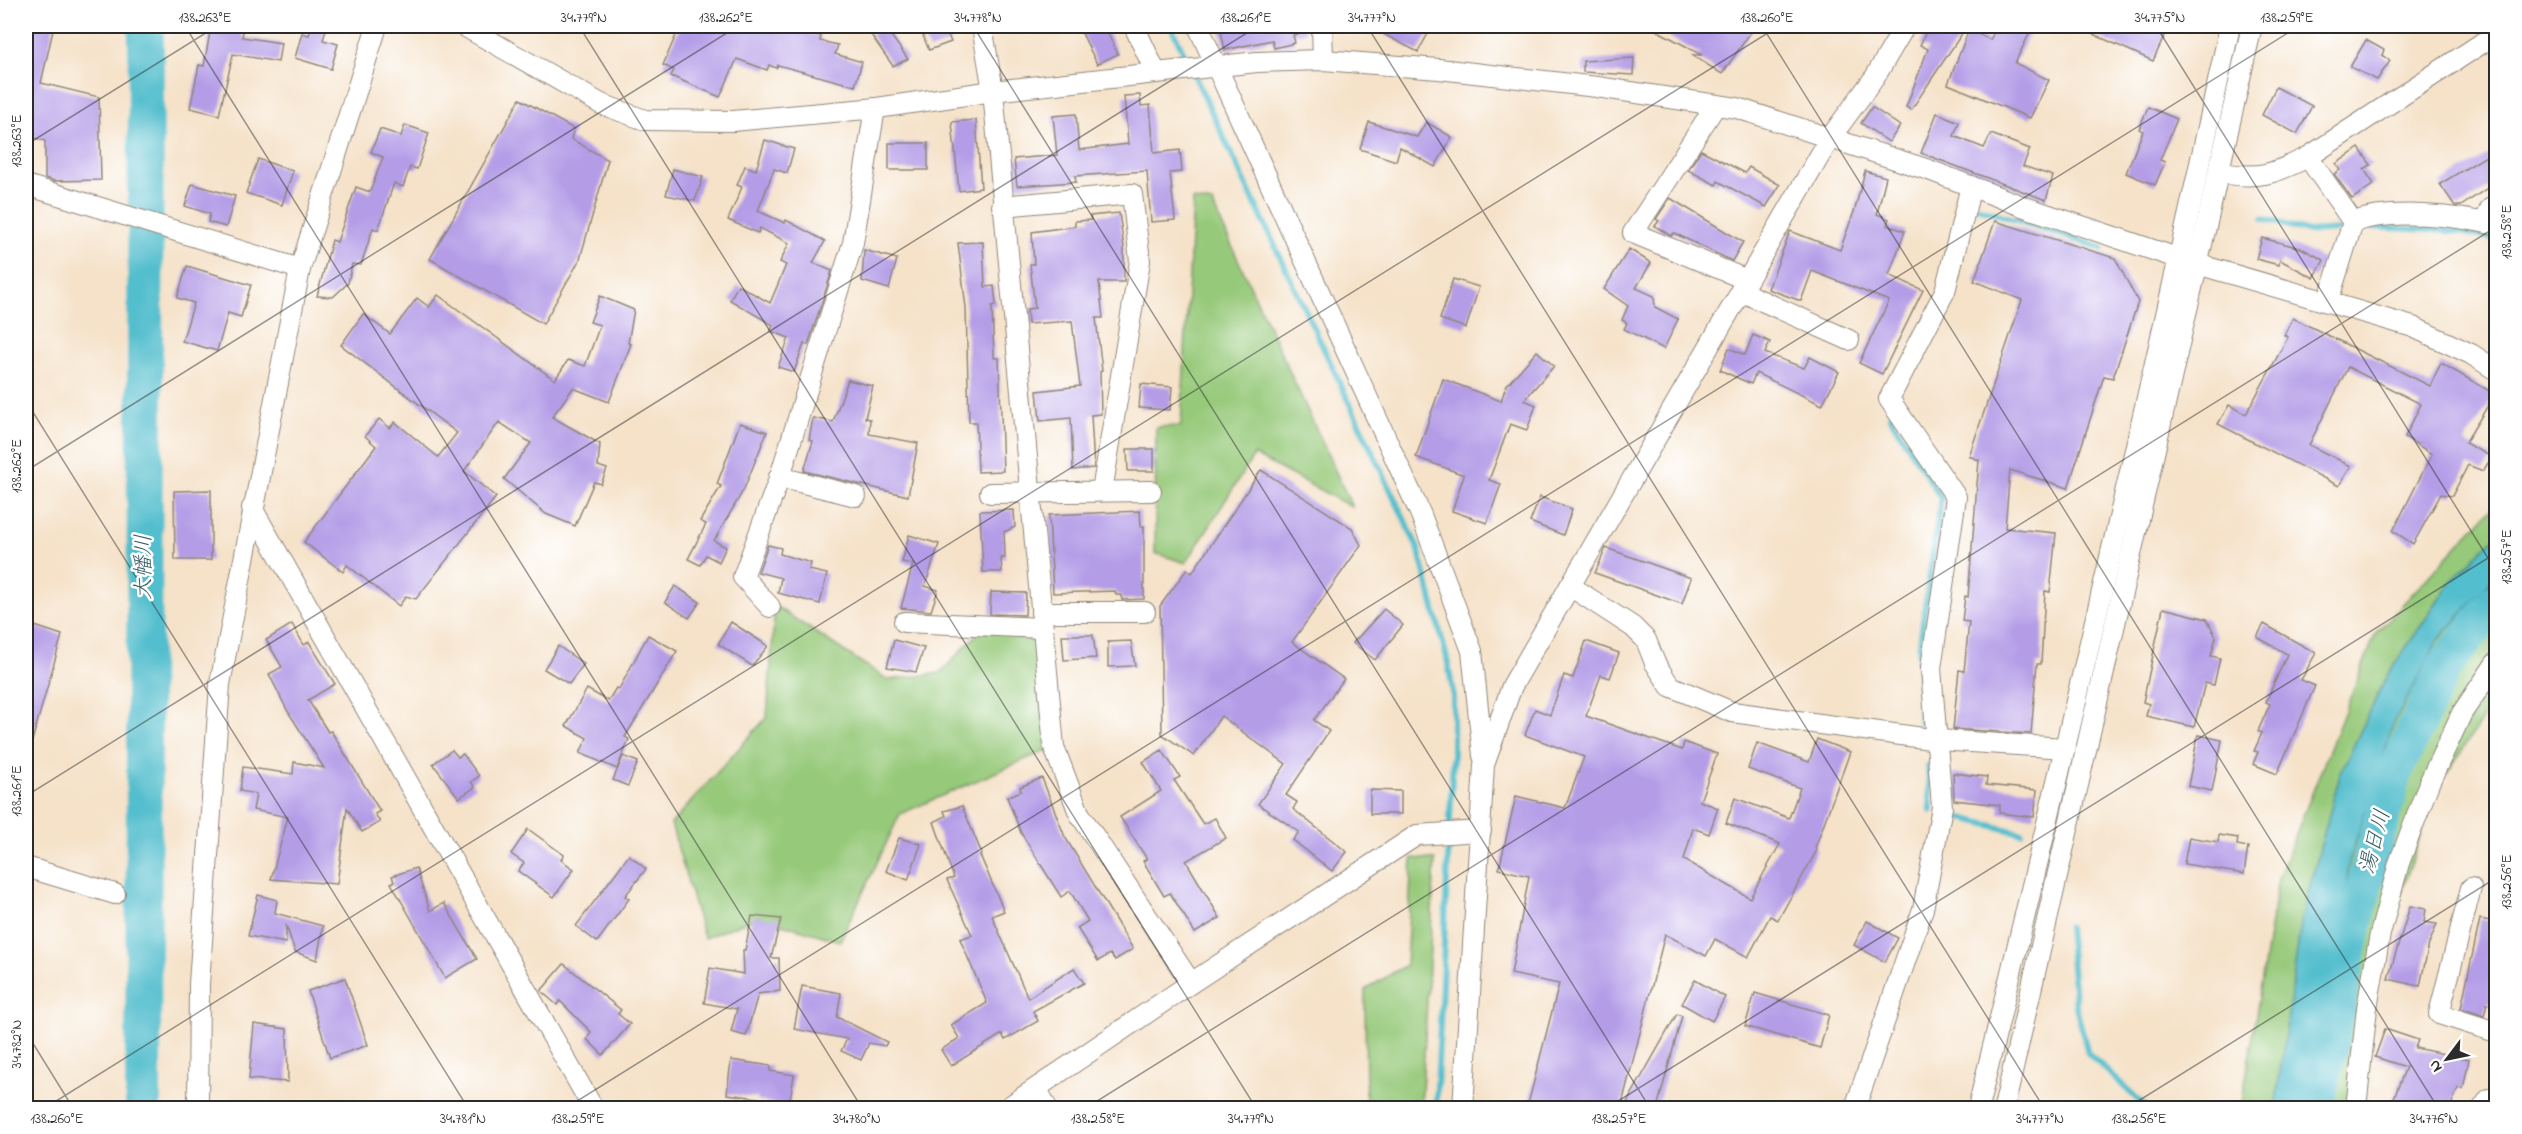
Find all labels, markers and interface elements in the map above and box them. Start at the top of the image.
text: 138.263°E [178,7,232,29]
text: 34.779°N [561,7,607,29]
text: 138.262°E [699,7,753,29]
text: 34.778°N [954,7,1002,29]
text: 138.261°E [1220,7,1272,29]
text: 34.777°N [1348,7,1396,29]
text: 138.260°E [1740,7,1794,29]
text: 34.775°N [2135,7,2185,29]
text: 138.259°E [2260,7,2314,29]
text: 138.263°E [6,114,28,168]
text: 138.258°E [2496,205,2518,259]
text: 138.262°E [6,439,28,493]
text: 138.257°E [2496,530,2518,584]
water label: 大幡川 [129,534,161,600]
text: 138.261°E [6,765,28,817]
water label: 湯日川 [2352,806,2400,878]
text: 138.256°E [2496,854,2518,910]
text: 34.782°N [6,1020,28,1068]
north arrow [2417,1029,2477,1089]
text: N [2423,1055,2449,1077]
text: 138.260°E [30,1108,84,1130]
text: 34.781°N [440,1108,486,1130]
text: 138.259°E [551,1108,605,1130]
text: 34.780°N [833,1108,881,1130]
text: 138.258°E [1071,1108,1125,1130]
text: 34.779°N [1228,1108,1274,1130]
text: 138.257°E [1592,1108,1646,1130]
text: 34.777°N [2016,1108,2064,1130]
text: 138.256°E [2111,1108,2167,1130]
text: 34.776°N [2410,1108,2458,1130]

